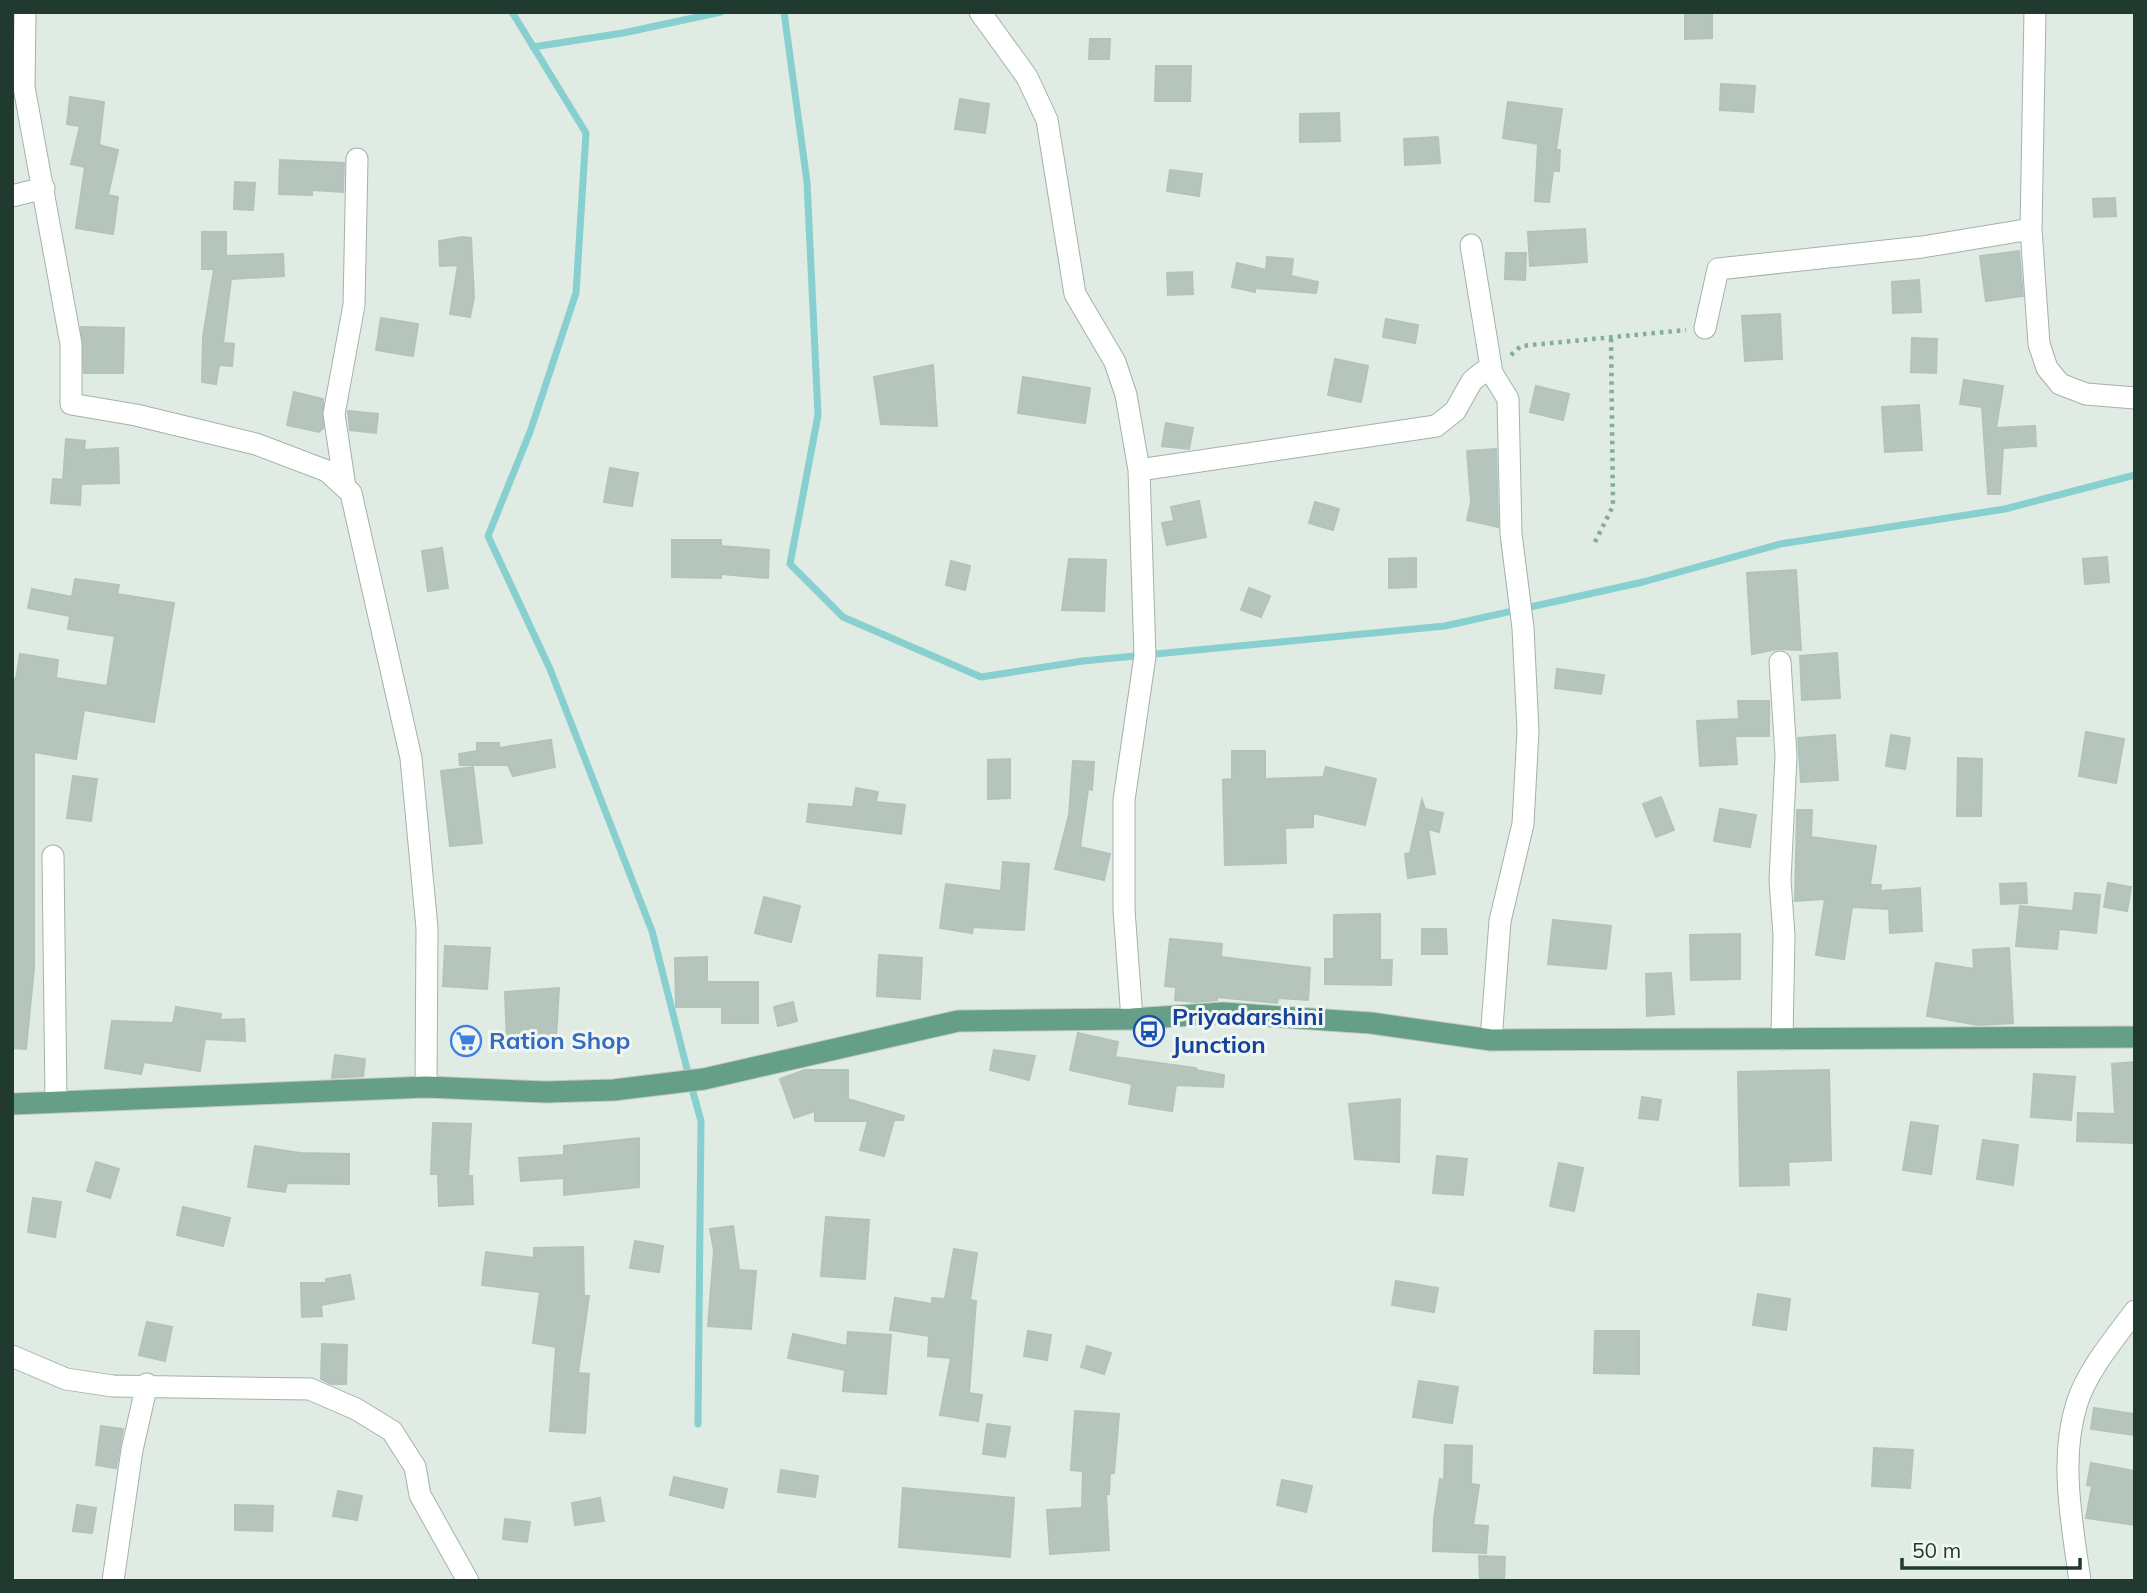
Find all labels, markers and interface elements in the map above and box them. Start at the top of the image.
place label: Priyadarshini Junction [1172,1001,1324,1059]
bus stop icon: Priyadarshini Junction [1132,1014,1166,1048]
supermarket icon: Ration Shop [449,1024,483,1058]
place label: Ration Shop [489,1025,630,1055]
scale bar [1902,1526,2080,1570]
text: 50 m [1912,1537,1961,1563]

